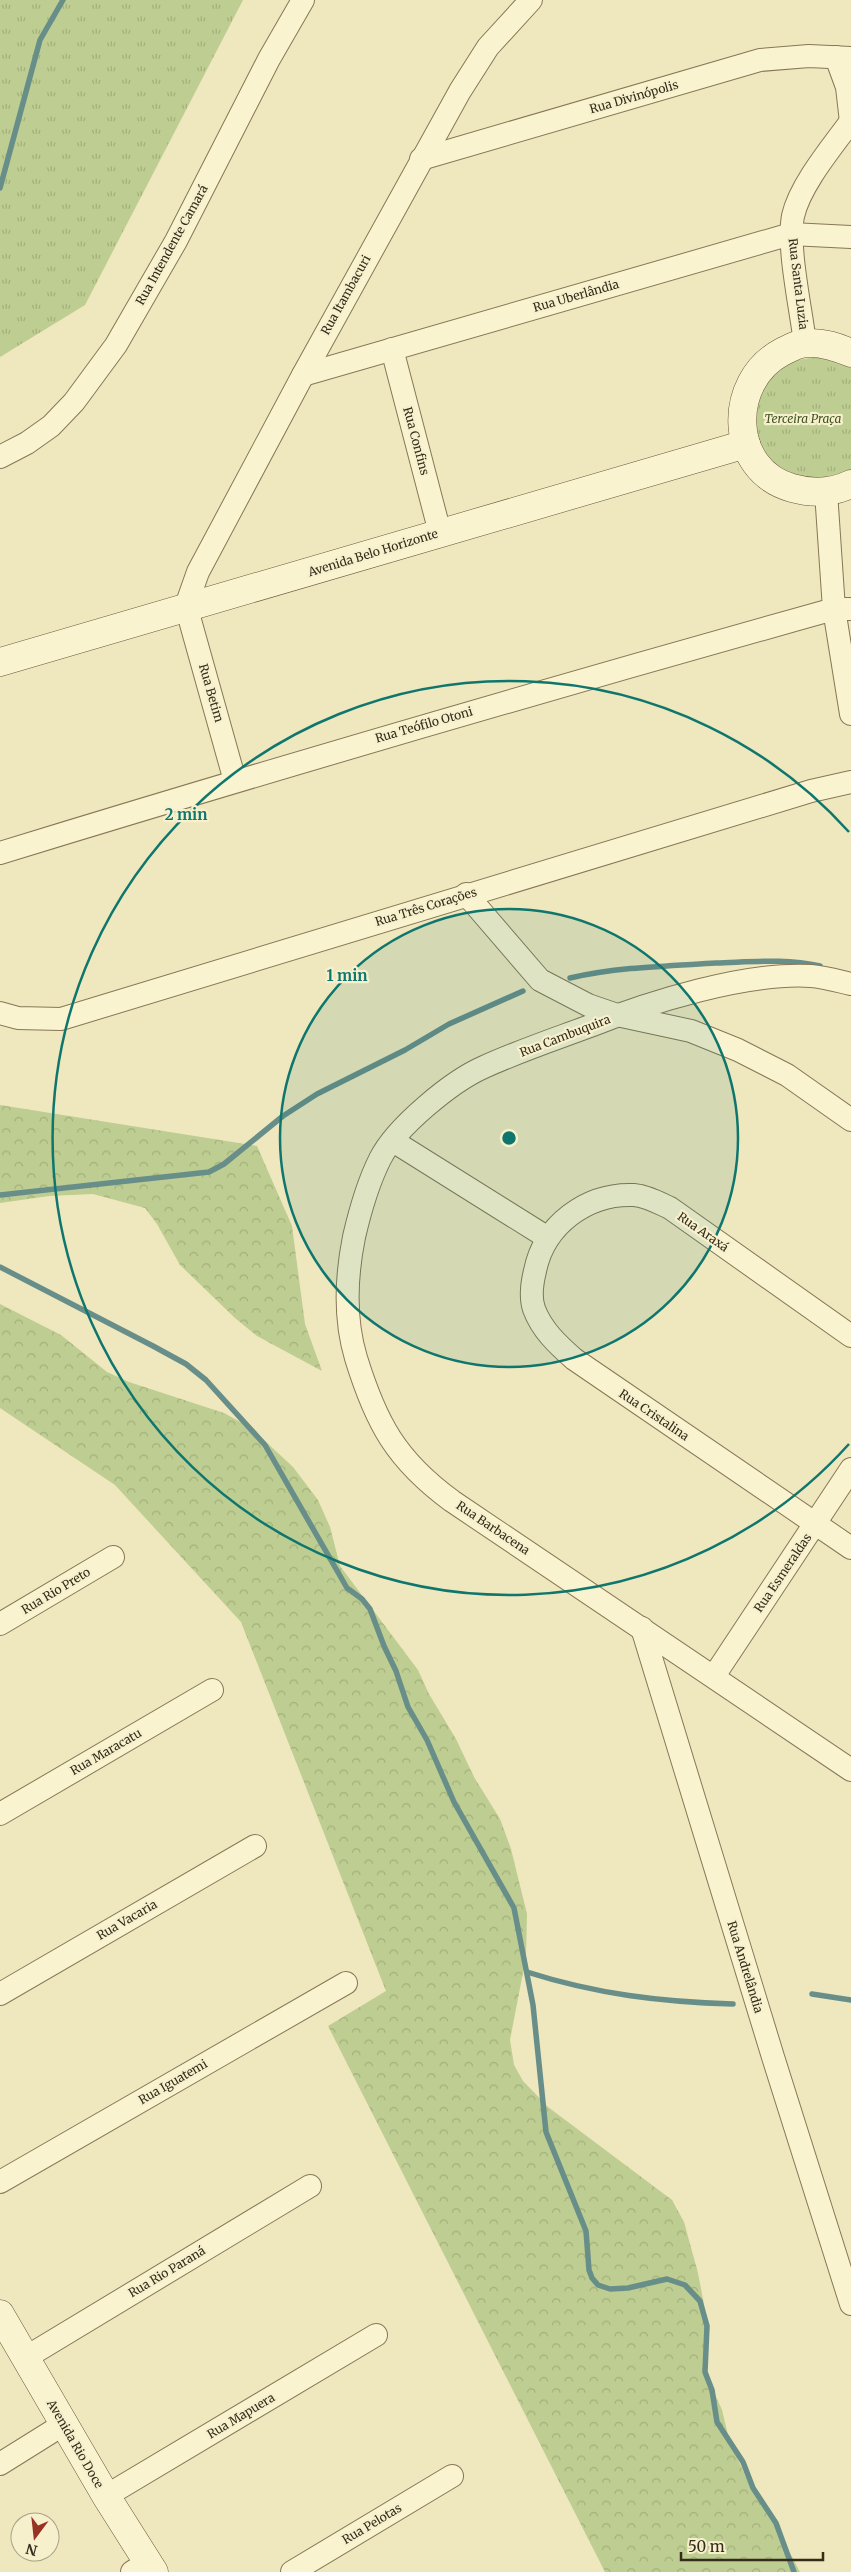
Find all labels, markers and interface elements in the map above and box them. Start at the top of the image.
street label: Rua Divinópolis [588,77,680,116]
street label: Rua Intendente Camará [132,182,211,307]
street label: Rua Santa Luzia [785,237,812,331]
street label: Rua Itambacuri [318,252,374,337]
street label: Rua Uberlândia [531,276,621,315]
street label: Rua Confins [400,405,433,477]
park label: Terceira Praça [765,411,842,426]
street label: Avenida Belo Horizonte [305,526,440,580]
street label: Rua Betim [196,662,227,724]
street label: Rua Teófilo Otoni [373,703,474,746]
text: 2 min [165,805,207,824]
street label: Rua Três Corações [373,884,479,929]
text: 1 min [327,966,367,985]
street label: Rua Cambuquira [517,1011,613,1060]
centre of rings [500,1129,518,1147]
street label: Rua Araxá [675,1209,732,1255]
street label: Rua Cristalina [616,1386,693,1444]
street label: Rua Barbacena [454,1497,533,1558]
street label: Rua Esmeraldas [751,1530,815,1615]
street label: Rua Rio Preto [19,1564,93,1617]
street label: Rua Maracatu [67,1725,144,1778]
street label: Rua Vacaria [94,1896,160,1943]
street label: Rua Andrelândia [724,1919,767,2015]
street label: Rua Iguatemi [136,2056,210,2107]
street label: Rua Rio Paraná [126,2242,208,2300]
street label: Rua Mapuera [204,2389,278,2442]
street label: Avenida Rio Doce [43,2396,107,2491]
street label: Rua Pelotas [339,2500,404,2547]
north arrow [10,2512,60,2562]
scale bar [681,2530,824,2562]
text: 50 m [688,2537,725,2556]
text: N [24,2539,39,2560]

